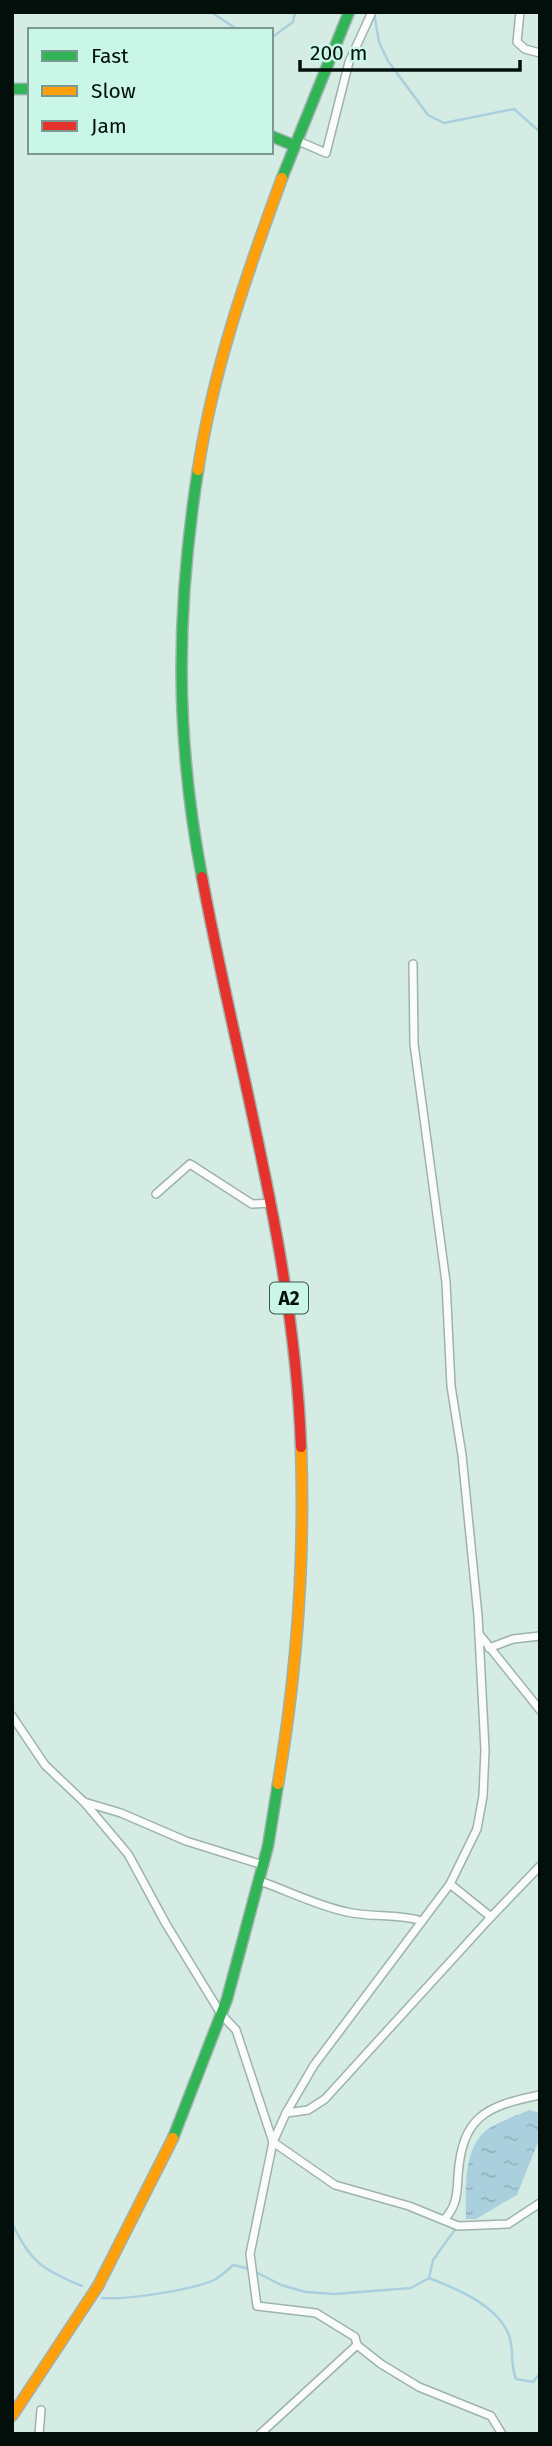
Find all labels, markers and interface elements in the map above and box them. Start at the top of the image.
legend [28,28,273,154]
scale bar [300,28,520,72]
text: 200 m [310,40,367,66]
text: Fast [91,43,129,69]
text: Slow [91,78,136,104]
text: Jam [91,113,127,139]
road number: A2 [270,1282,308,1314]

